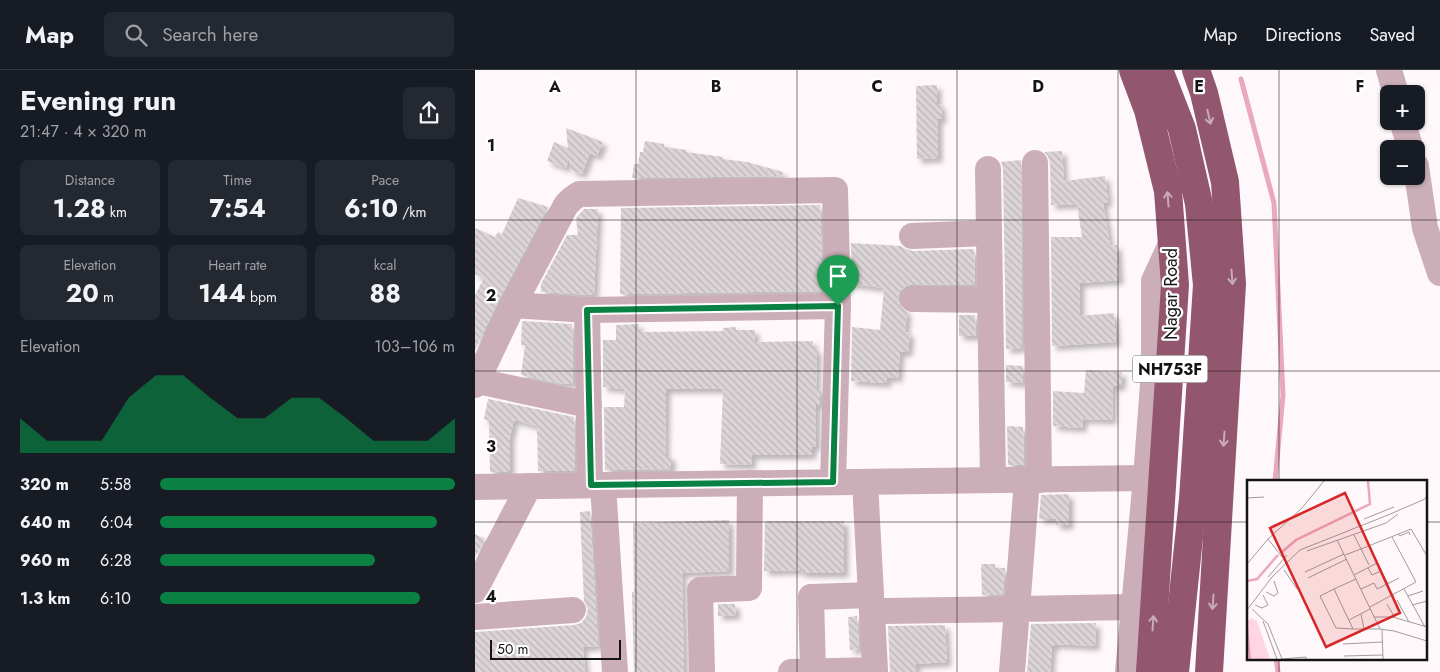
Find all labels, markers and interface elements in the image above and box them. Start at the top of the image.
search box [104,12,454,57]
text: Map [25,17,74,52]
icon: search [122,21,150,49]
text: Search here [162,21,258,48]
text: Map [1204,22,1237,48]
text: Directions [1265,22,1341,48]
text: Saved [1369,22,1415,48]
text: A [548,75,561,98]
text: B [711,75,721,98]
text: C [871,75,883,98]
text: D [1032,75,1044,98]
text: E [1194,75,1204,98]
text: F [1356,75,1364,98]
text: Evening run [20,80,176,121]
map controls [1380,85,1425,185]
button: + [1380,85,1425,130]
button: share [403,87,455,139]
one-way arrow [1205,108,1214,124]
text: 21:47 · 4 × 320 m [20,120,146,143]
text: 1 [487,134,495,157]
button: − [1380,140,1425,185]
text: Distance [65,170,115,190]
text: Time [223,170,252,190]
text: Pace [371,170,399,190]
text: 1.28 [53,190,106,226]
text: 7:54 [209,190,266,226]
text: 6:10 [344,190,398,226]
one-way arrow [1164,192,1173,208]
text: km [106,202,127,222]
text: /km [398,202,426,222]
street label: Nagar Road [1158,248,1184,340]
text: Elevation [63,255,116,275]
text: Heart rate [208,255,267,275]
text: kcal [374,255,396,275]
pin [817,255,859,306]
icon: arrive [824,262,852,290]
one-way arrow [1227,269,1236,285]
text: 20 [66,275,99,311]
text: 144 [198,275,246,311]
text: 88 [369,275,401,311]
text: 2 [486,284,496,307]
text: m [99,287,114,307]
text: bpm [246,287,277,307]
text: Elevation [20,335,80,358]
text: 103–106 m [374,335,455,358]
road number: NH753F [1133,356,1207,382]
one-way arrow [1219,431,1228,447]
text: 3 [486,435,496,458]
text: 320 m [20,473,69,496]
text: 5:58 [100,473,132,496]
inset map [1247,480,1427,660]
text: 640 m [20,511,70,534]
text: 6:04 [100,511,133,534]
text: 960 m [20,549,70,572]
text: 6:28 [100,549,132,572]
text: 4 [485,585,497,608]
text: 1.3 km [20,587,70,610]
text: 6:10 [100,587,131,610]
one-way arrow [1209,593,1218,609]
one-way arrow [1149,616,1158,632]
scale bar [490,637,621,660]
text: 50 m [497,639,528,659]

